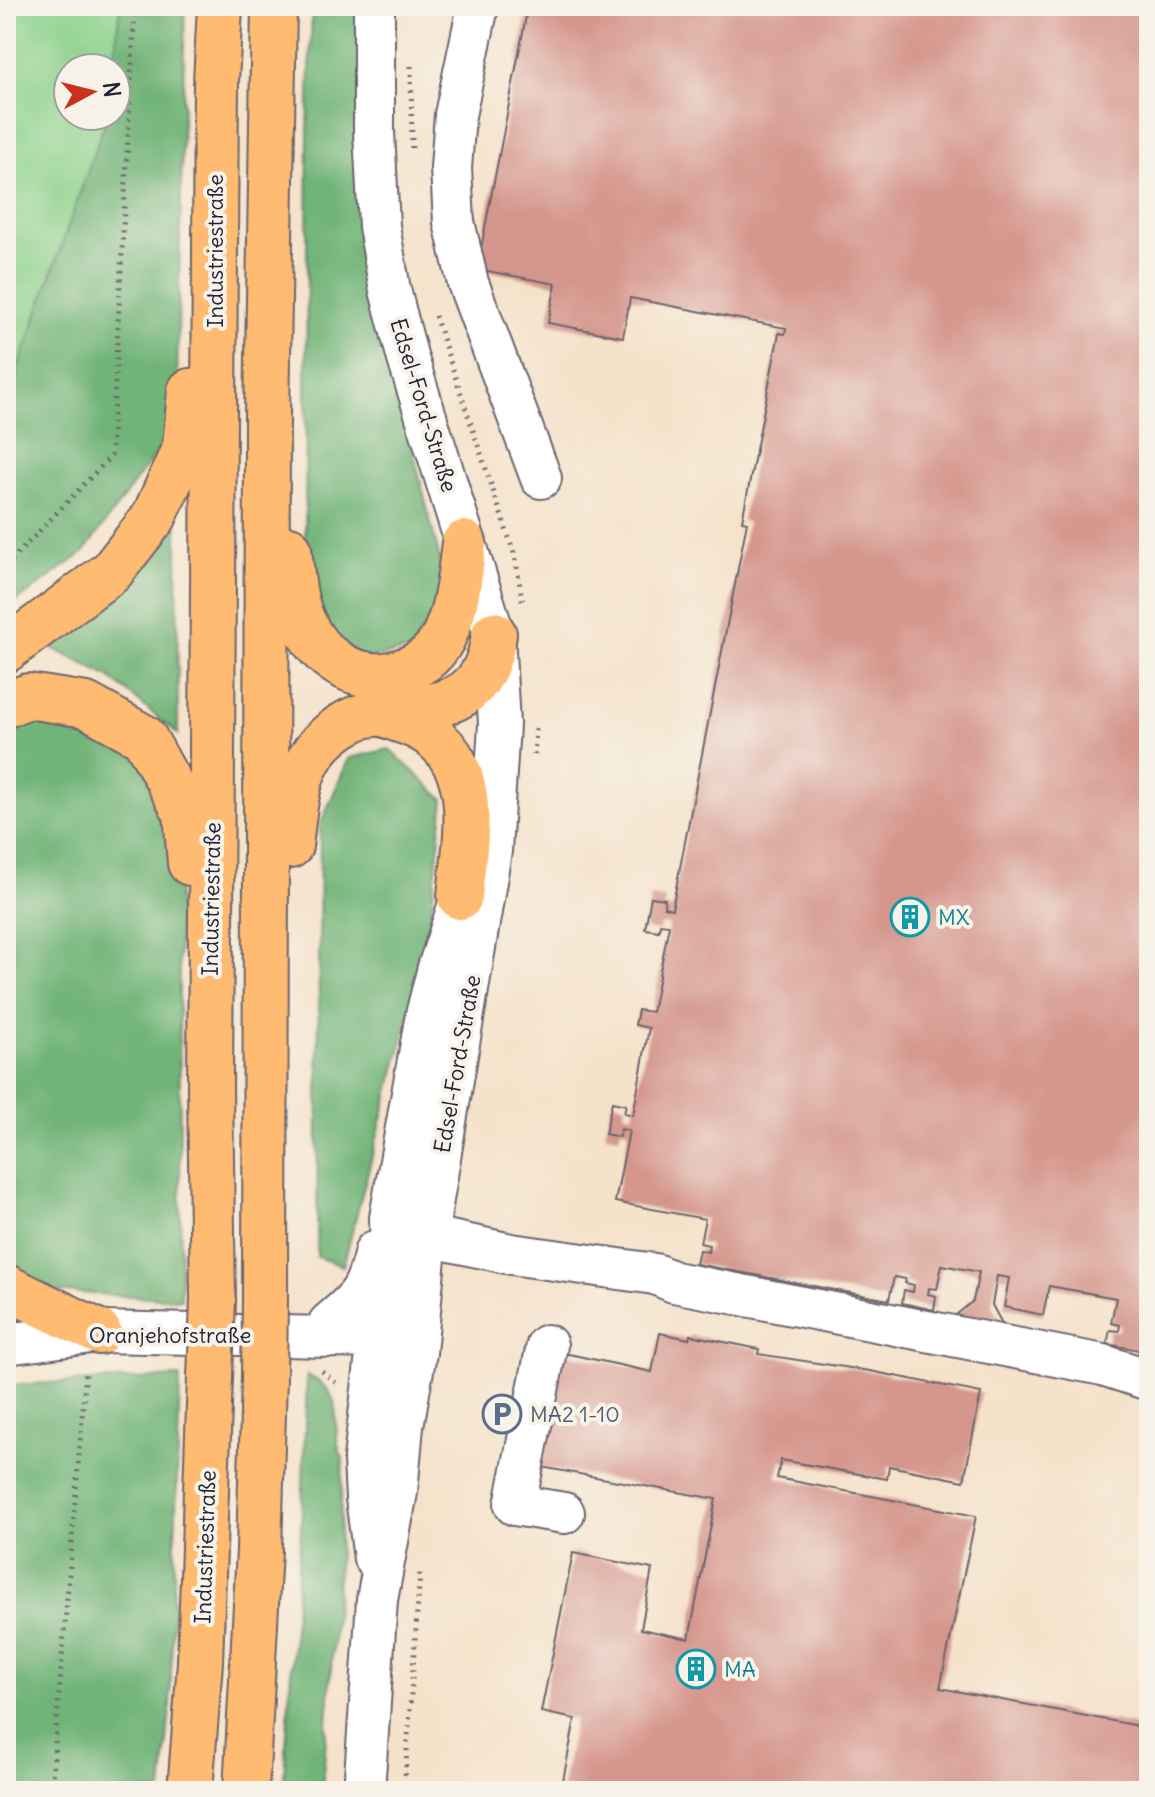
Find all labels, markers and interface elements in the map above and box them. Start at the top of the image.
north arrow [52,52,132,132]
text: N [97,80,127,99]
street label: Industriestraße [201,174,229,328]
street label: Edsel-Ford-Straße [384,315,464,495]
street label: Industriestraße [196,822,226,976]
building icon: MX [889,896,931,938]
place label: MX [938,903,970,931]
street label: Edsel-Ford-Straße [428,973,486,1155]
street label: Oranjehofstraße [89,1321,251,1349]
parking icon: MA2 1-10 [481,1393,523,1435]
place label: MA2 1-10 [530,1400,620,1428]
street label: Industriestraße [188,1470,222,1624]
building icon: MA [675,1648,717,1690]
place label: MA [724,1655,756,1683]

